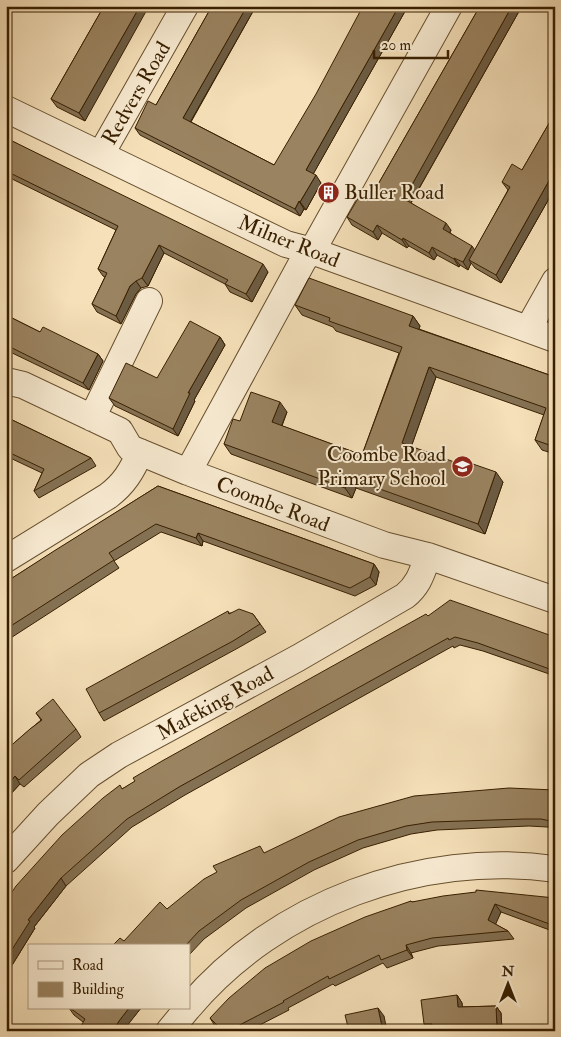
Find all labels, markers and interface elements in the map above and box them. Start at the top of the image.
scale bar [374,28,447,60]
street label: Redvers Road [96,36,177,150]
text: 20 m [381,36,411,55]
place label: Buller Road [344,179,445,206]
building icon: Buller Road [316,180,340,204]
street label: Milner Road [234,209,344,274]
place label: Coombe Road Primary School [317,441,447,492]
school or university icon: Coombe Road Primary School [450,454,474,478]
street label: Coombe Road [212,471,334,539]
street label: Mafeking Road [152,660,279,747]
legend [28,944,190,1010]
text: Road [72,956,104,975]
north arrow [484,960,534,1010]
text: N [501,963,515,980]
text: Building [72,980,124,999]

